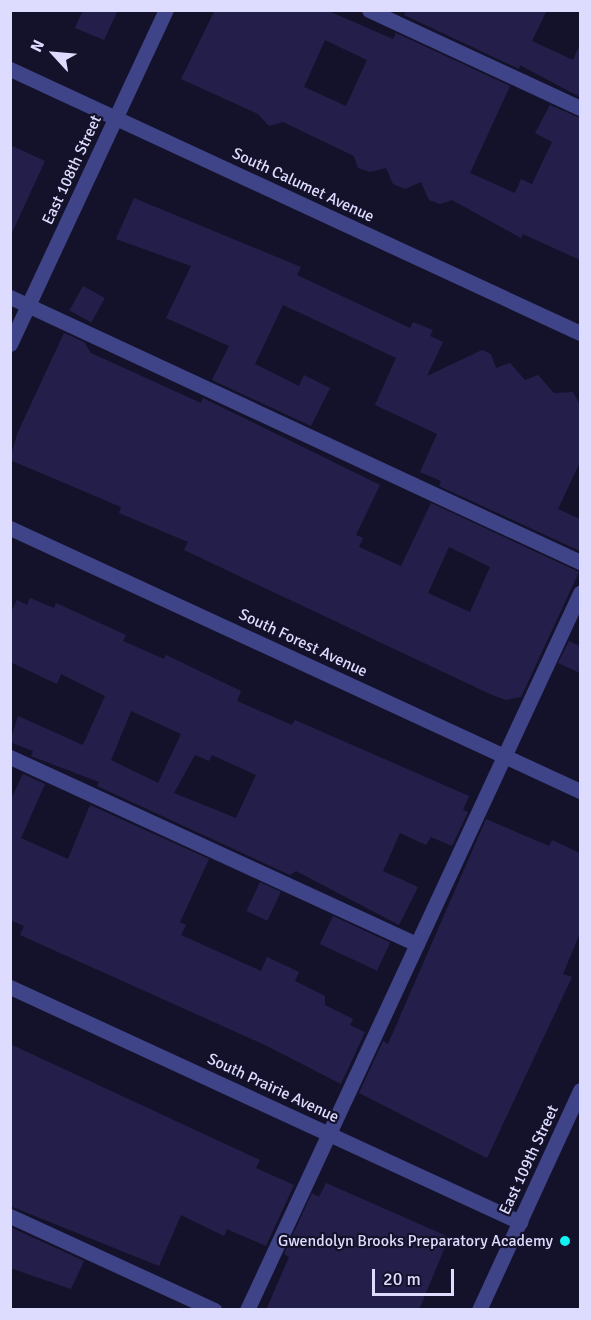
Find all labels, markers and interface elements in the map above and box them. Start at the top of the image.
north arrow [24,24,84,84]
text: N [26,37,49,56]
street label: East 108th Street [38,112,106,228]
street label: South Calumet Avenue [229,144,377,226]
street label: South Forest Avenue [236,605,370,681]
street label: South Prairie Avenue [204,1049,342,1127]
street label: East 109th Street [495,1102,563,1218]
place label: Gwendolyn Brooks Preparatory Academy [278,1231,553,1251]
marker: Gwendolyn Brooks Preparatory Academy [558,1234,572,1248]
scale bar [375,1257,458,1295]
text: 20 m [383,1268,421,1290]

